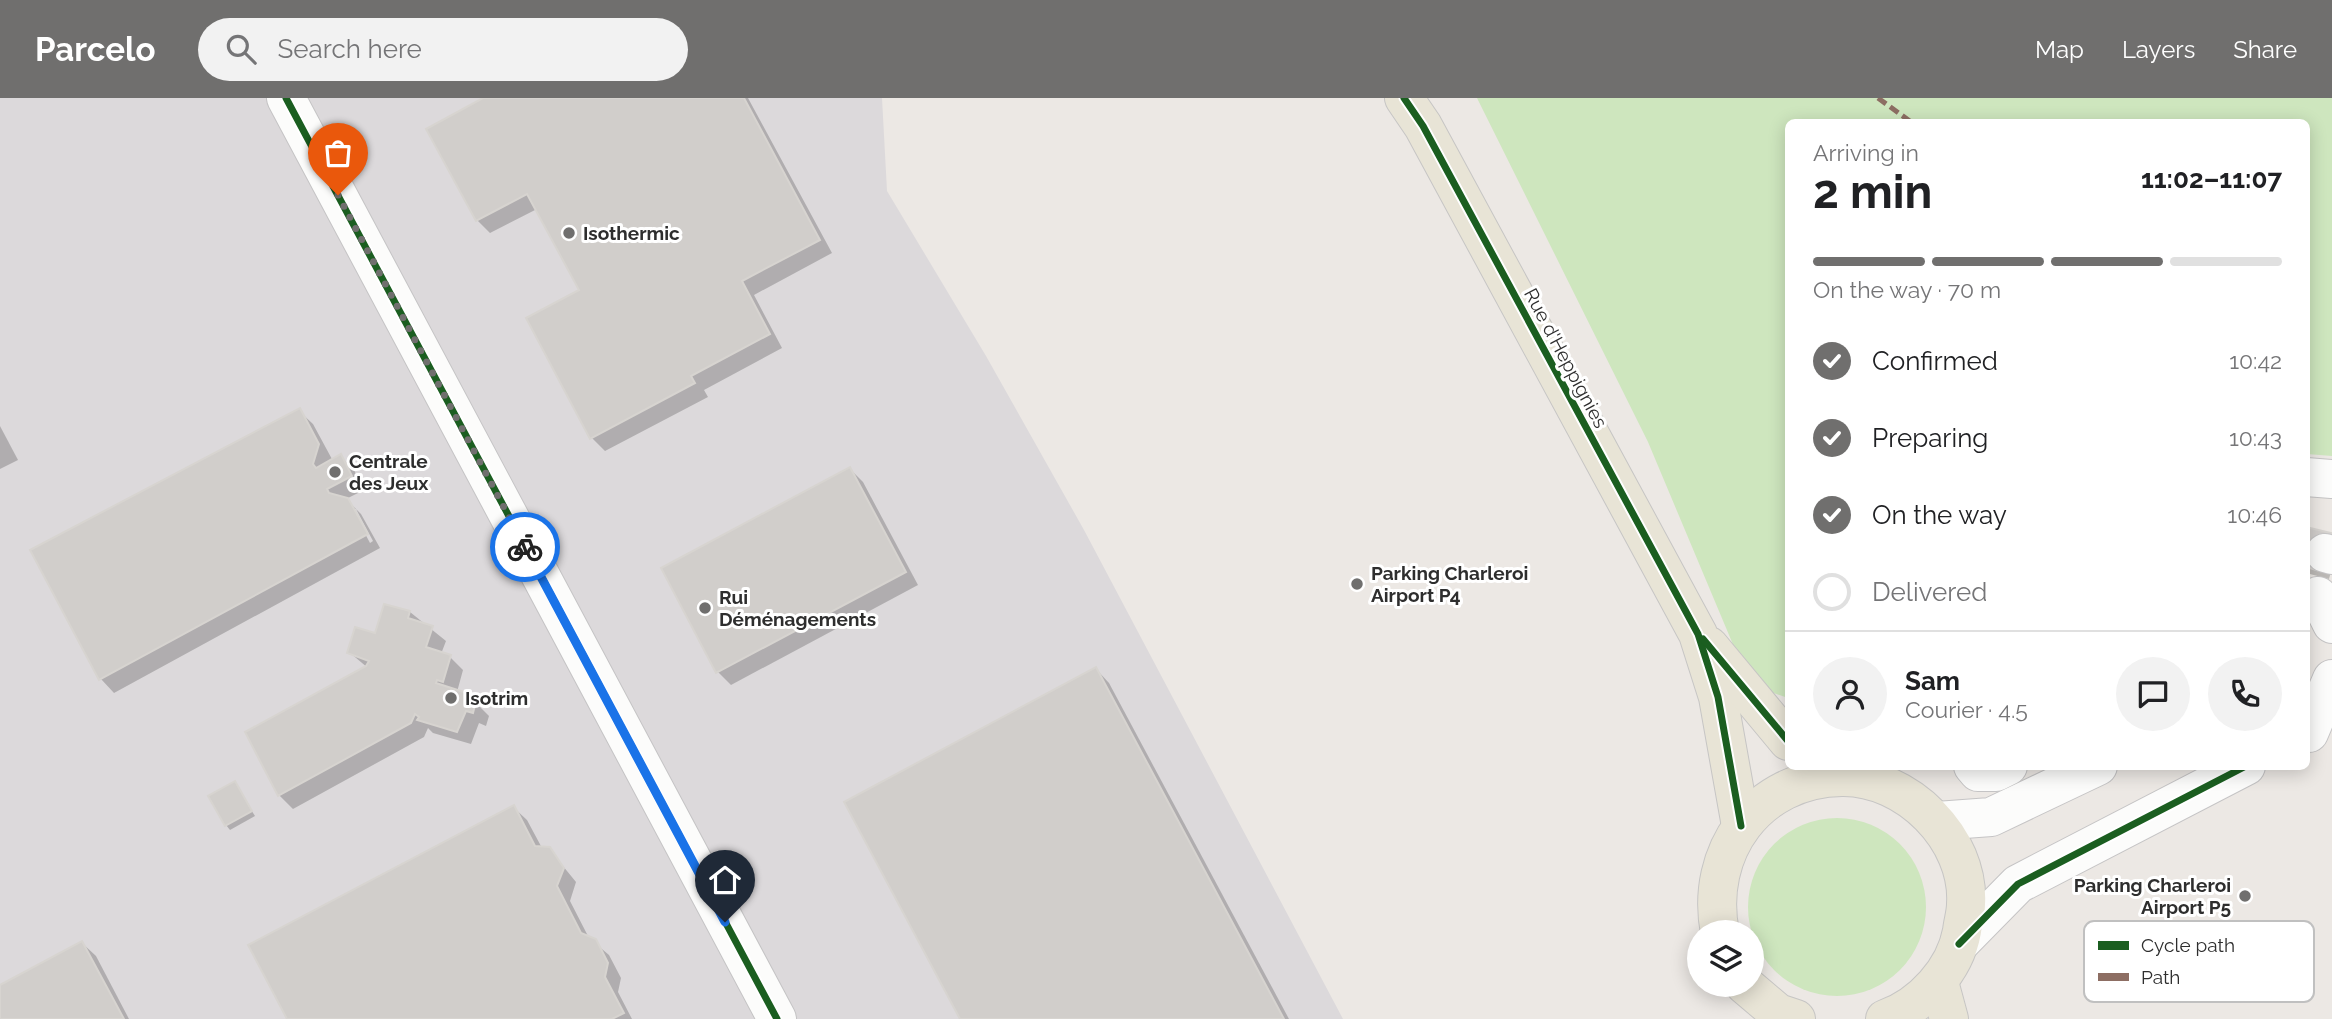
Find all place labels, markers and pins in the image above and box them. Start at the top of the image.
pin [308,123,368,195]
place label: Isothermic [583,222,680,244]
marker: Isothermic [561,225,577,241]
place label: Centrale des Jeux [349,450,429,494]
marker: Centrale des Jeux [327,464,343,480]
place label: Parking Charleroi Airport P4 [1371,562,1528,606]
marker: Parking Charleroi Airport P4 [1349,576,1365,592]
place label: Rui Déménagements [719,586,876,630]
marker: Rui Déménagements [697,600,713,616]
place label: Isotrim [465,687,528,709]
marker: Isotrim [443,690,459,706]
pin [695,850,755,922]
place label: Parking Charleroi Airport P5 [2074,874,2231,918]
marker: Parking Charleroi Airport P5 [2237,888,2253,904]

